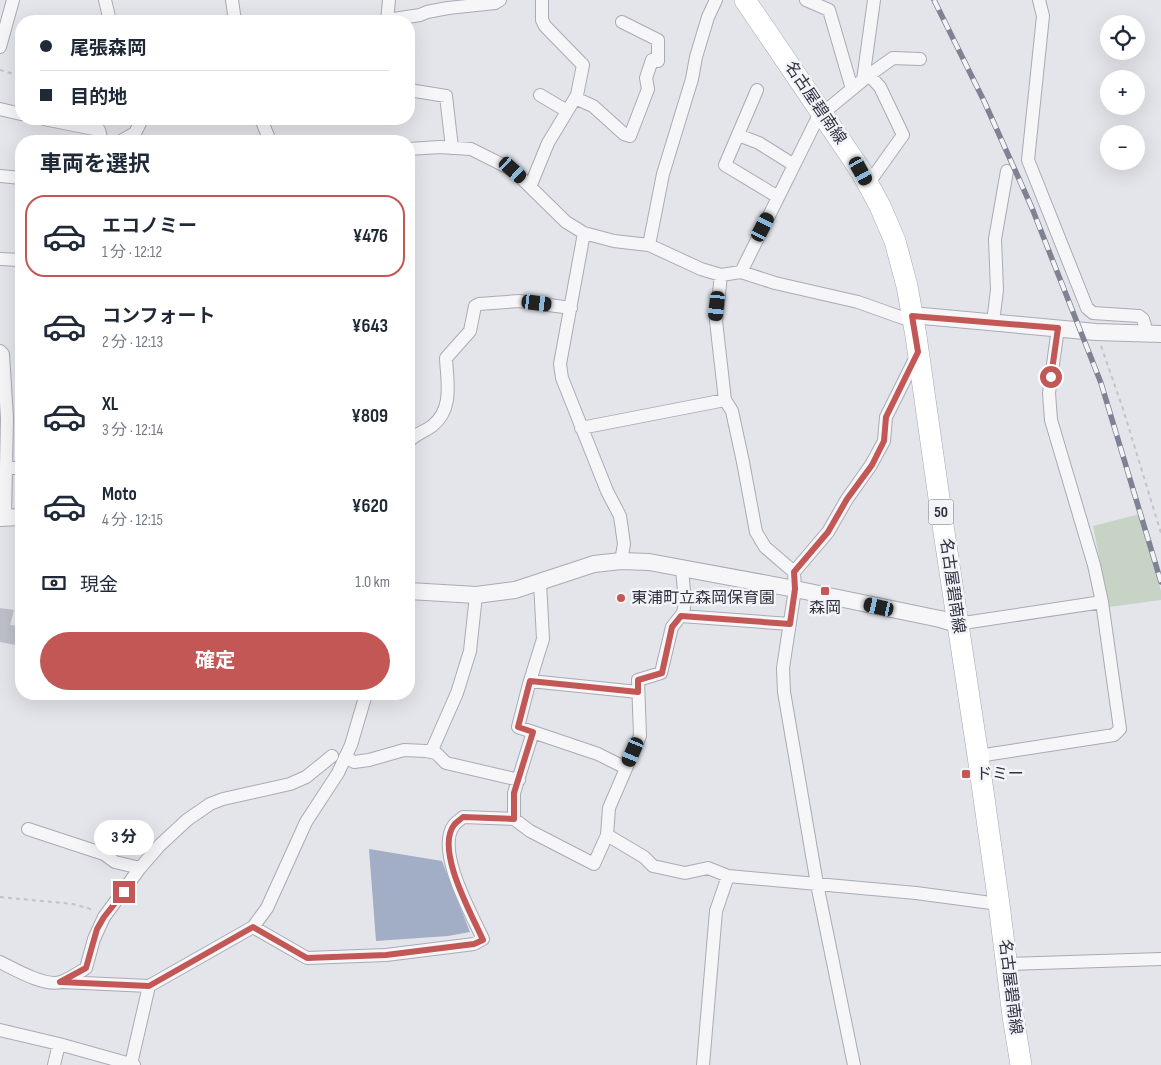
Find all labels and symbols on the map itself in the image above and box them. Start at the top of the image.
street label: 名古屋碧南線 [780,58,850,148]
car [496,154,529,186]
car [847,154,874,188]
car [749,210,776,244]
car [707,290,726,322]
car [521,294,552,312]
route start [1040,366,1062,388]
road number: 50 [928,500,954,524]
street label: 名古屋碧南線 [936,537,968,635]
marker: 森岡 [819,585,831,597]
place label: 東浦町立森岡保育園 [631,589,775,608]
marker: 東浦町立森岡保育園 [615,592,627,604]
car [862,596,895,618]
place label: 森岡 [809,599,841,618]
car [620,735,645,769]
place label: ドミー [976,765,1024,784]
marker: ドミー [960,768,972,780]
callout: 3 分 [94,820,154,854]
route end [113,881,135,903]
street label: 名古屋碧南線 [995,938,1025,1036]

